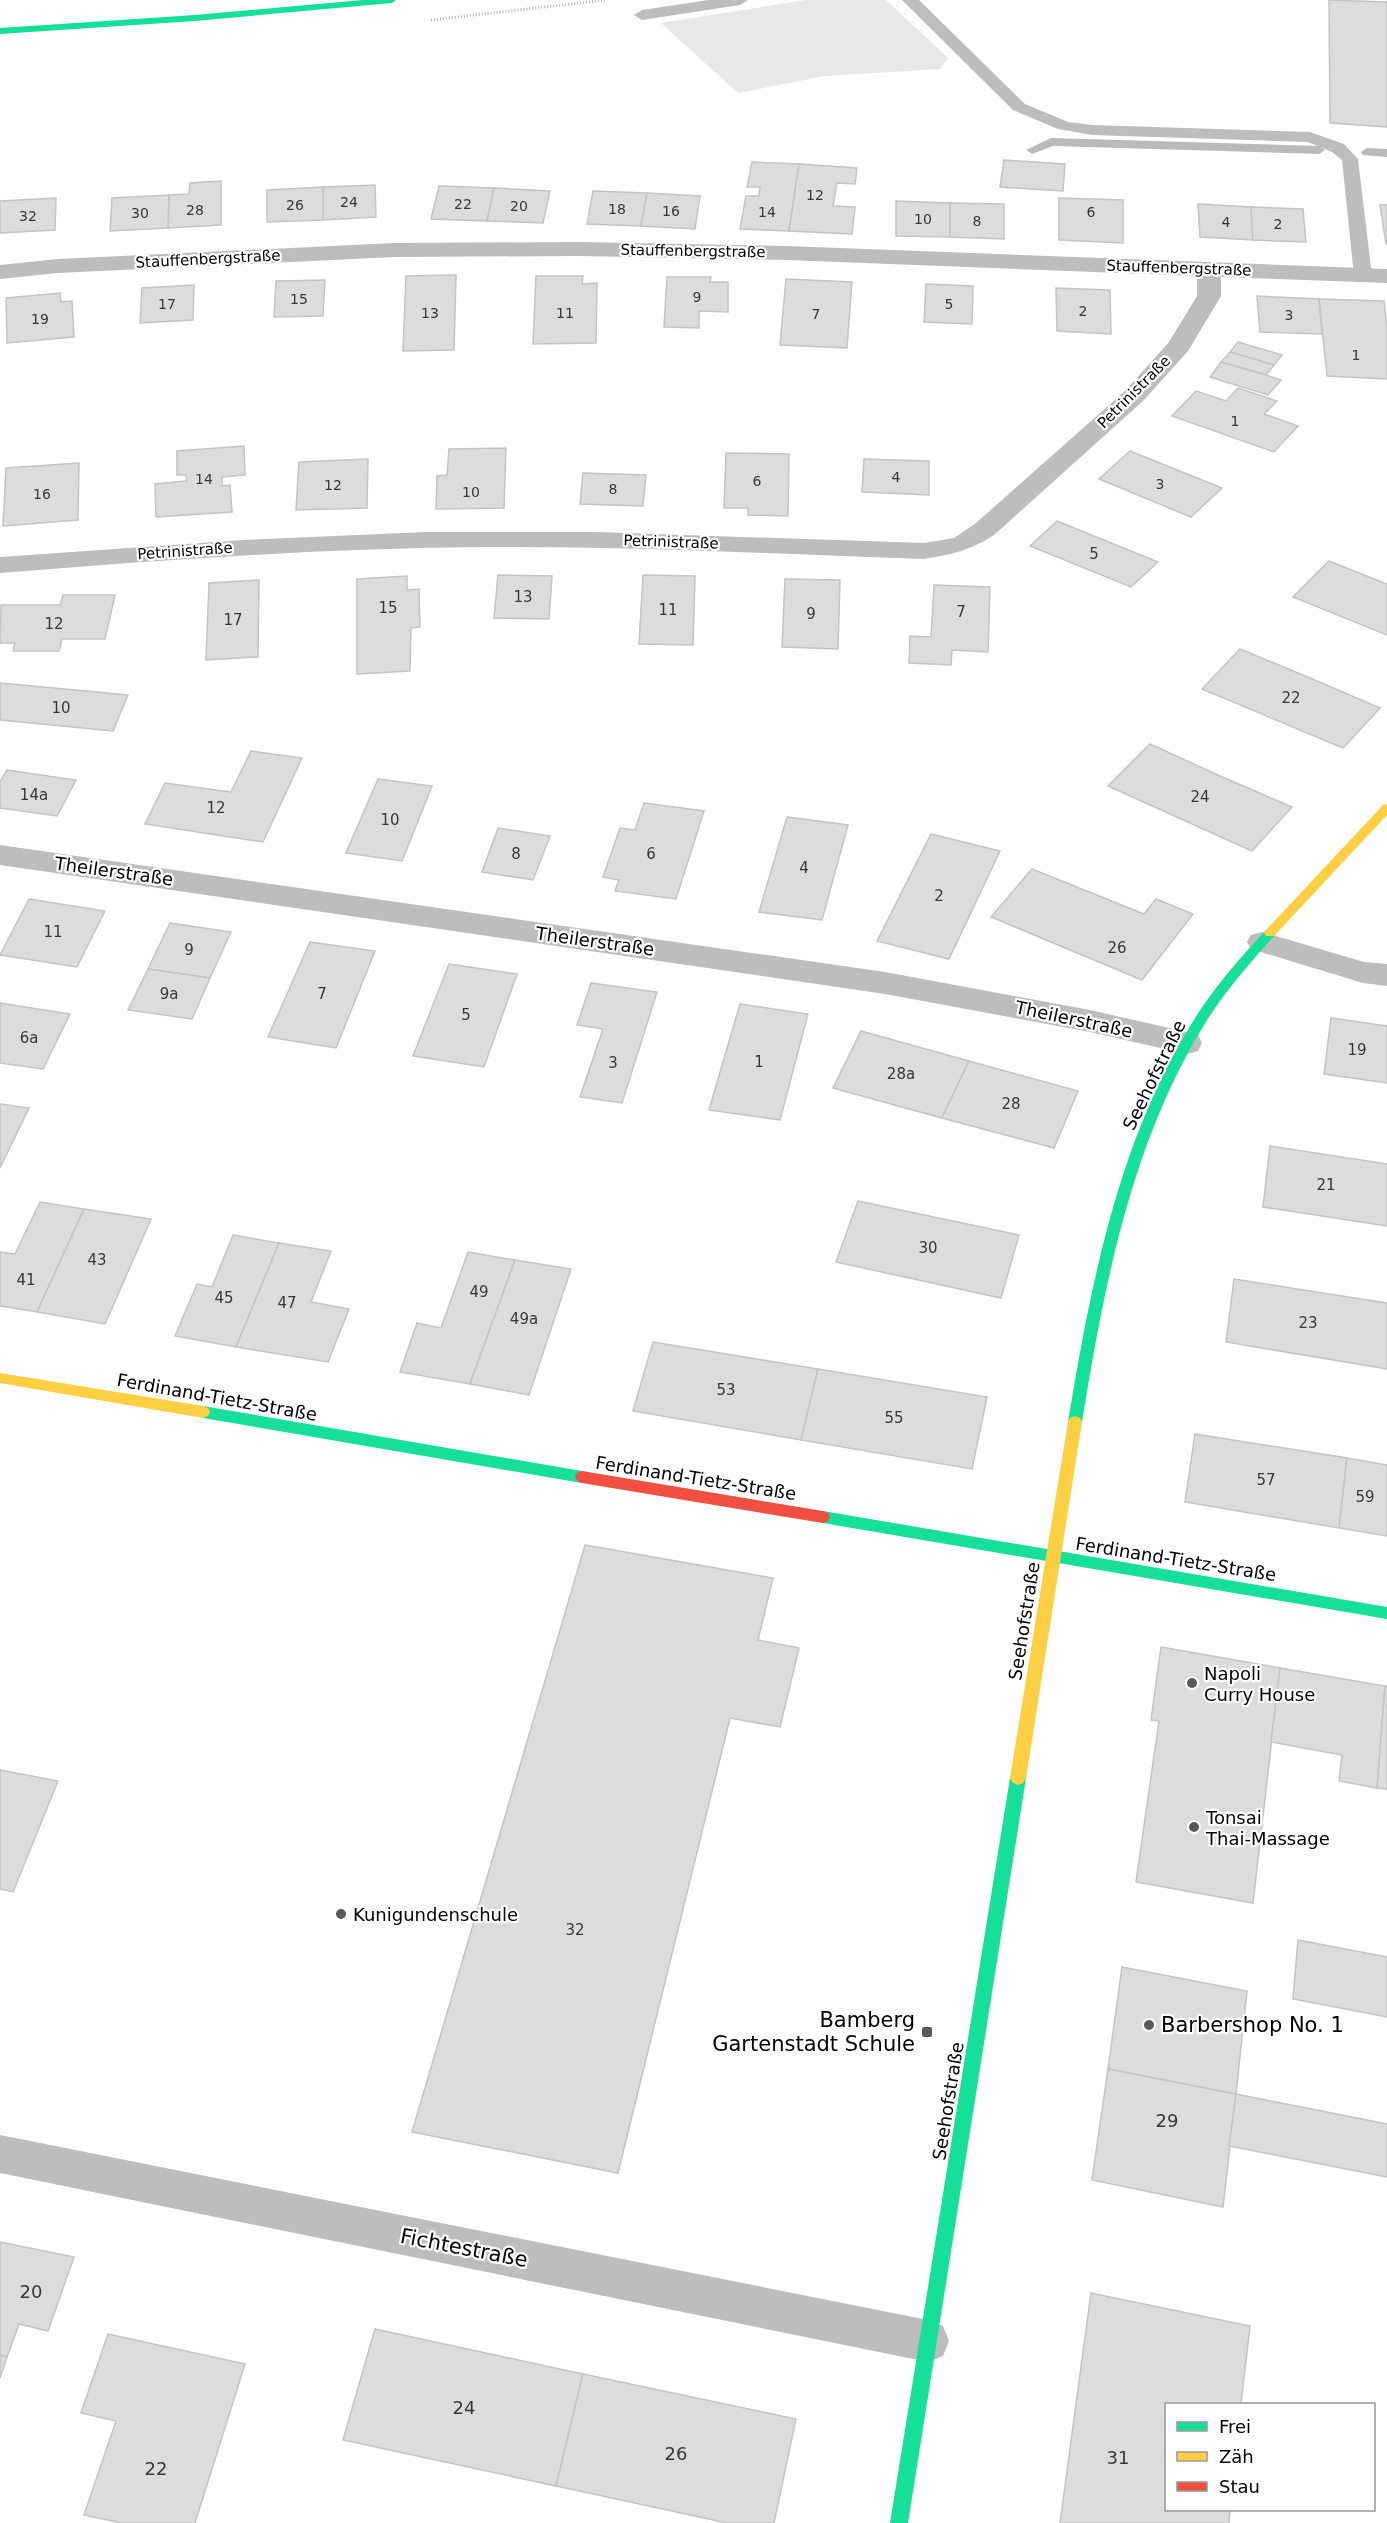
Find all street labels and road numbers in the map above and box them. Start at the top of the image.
street label: Stauffenbergstraße [620,241,766,261]
street label: Stauffenbergstraße [135,246,281,272]
street label: Stauffenbergstraße [1106,256,1252,280]
street label: Petrinistraße [1094,352,1174,432]
street label: Petrinistraße [623,531,719,553]
street label: Petrinistraße [137,539,233,563]
street label: Theilerstraße [53,852,174,890]
street label: Theilerstraße [534,922,655,960]
street label: Theilerstraße [1013,996,1134,1042]
street label: Seehofstraße [1118,1017,1190,1133]
street label: Ferdinand-Tietz-Straße [115,1369,319,1425]
street label: Ferdinand-Tietz-Straße [594,1452,798,1504]
street label: Ferdinand-Tietz-Straße [1074,1533,1278,1585]
street label: Seehofstraße [1004,1560,1044,1682]
street label: Seehofstraße [928,2040,968,2162]
street label: Fichtestraße [398,2224,530,2272]

